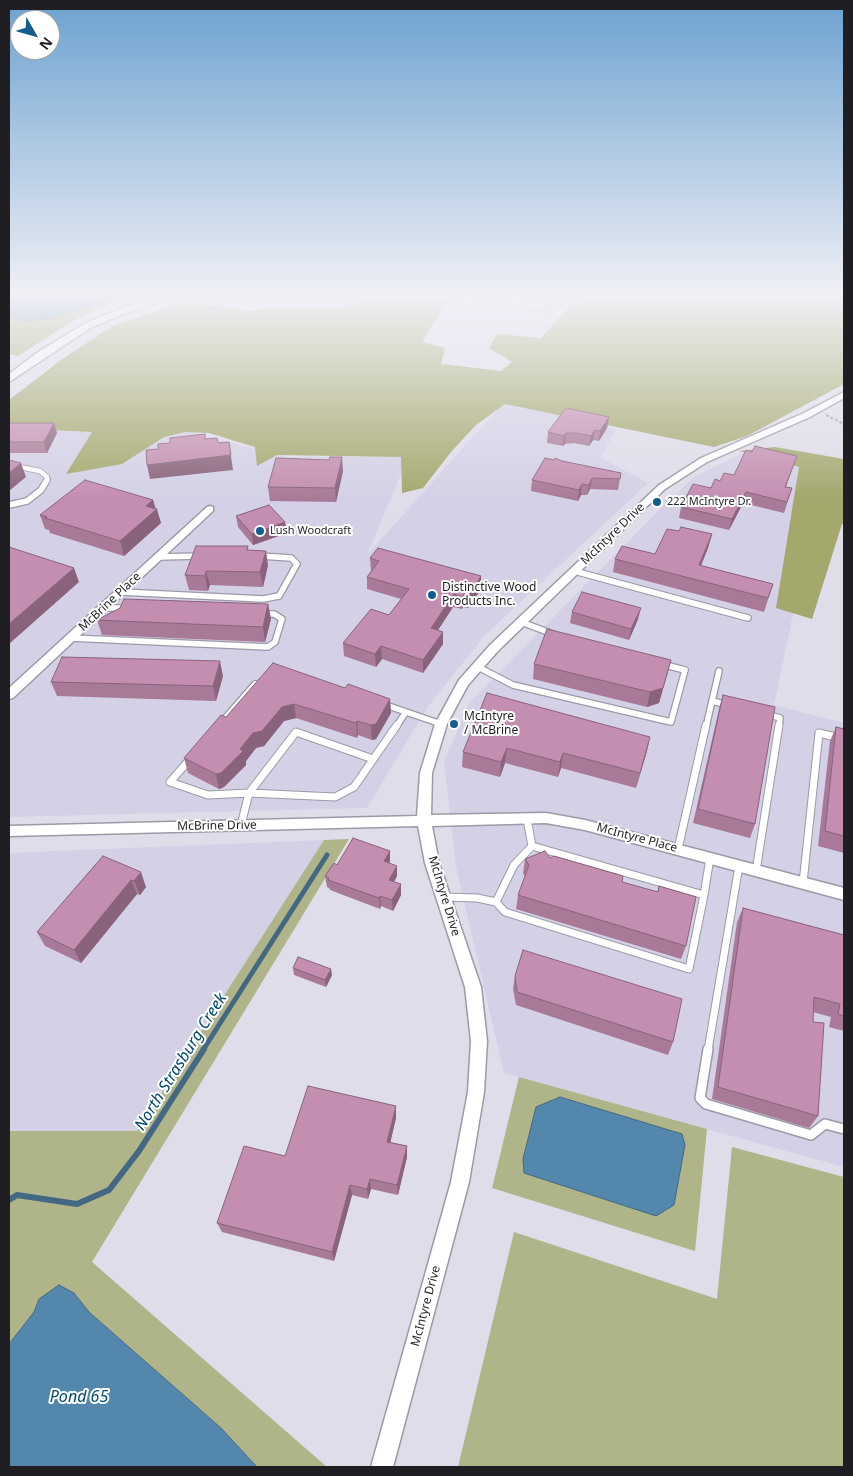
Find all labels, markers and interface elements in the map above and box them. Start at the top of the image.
north arrow [10,10,60,60]
text: N [35,34,57,54]
place label: 222 McIntyre Dr. [667,495,751,509]
marker: 222 McIntyre Dr. [651,496,663,508]
street label: McIntyre Drive [578,500,648,568]
place label: Lush Woodcraft [270,524,351,538]
marker: Lush Woodcraft [254,525,266,537]
street label: McBrine Place [76,570,144,634]
place label: Distinctive Wood Products Inc. [442,581,536,609]
marker: Distinctive Wood Products Inc. [426,589,438,601]
place label: McIntyre / McBrine [464,710,518,738]
marker: McIntyre / McBrine [448,718,460,730]
street label: McBrine Drive [177,818,257,834]
street label: McIntyre Place [595,820,679,856]
street label: McIntyre Drive [425,854,463,938]
water label: North Strasburg Creek [131,990,231,1134]
street label: McIntyre Drive [408,1264,444,1348]
water label: Pond 65 [50,1387,108,1407]

